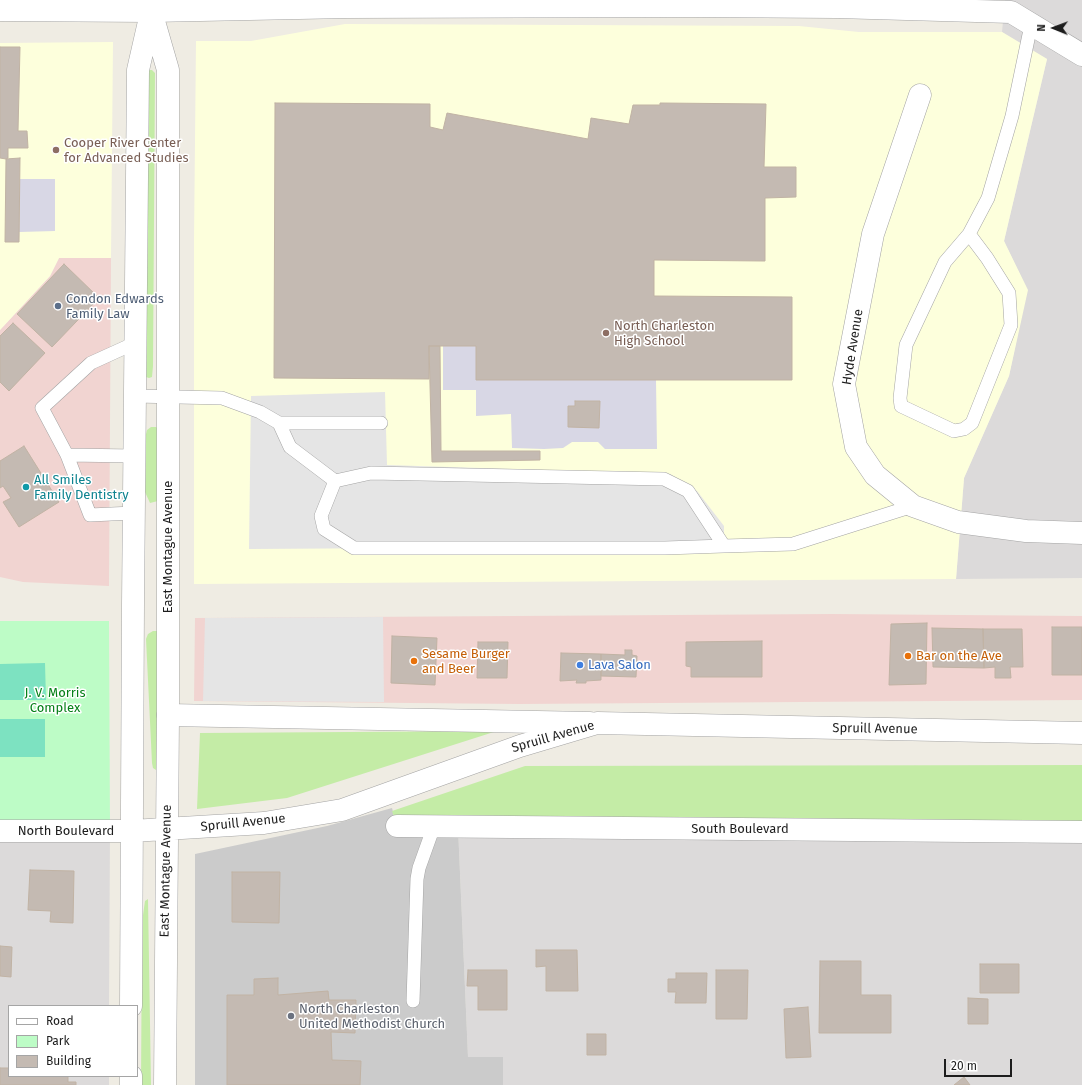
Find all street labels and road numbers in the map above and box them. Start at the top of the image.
street label: Hyde Avenue [839,308,867,386]
street label: East Montague Avenue [160,481,176,613]
street label: Spruill Avenue [510,718,596,756]
street label: Spruill Avenue [832,720,918,738]
street label: East Montague Avenue [157,805,175,937]
street label: Spruill Avenue [200,811,286,835]
street label: South Boulevard [691,821,789,837]
street label: North Boulevard [18,823,114,839]

